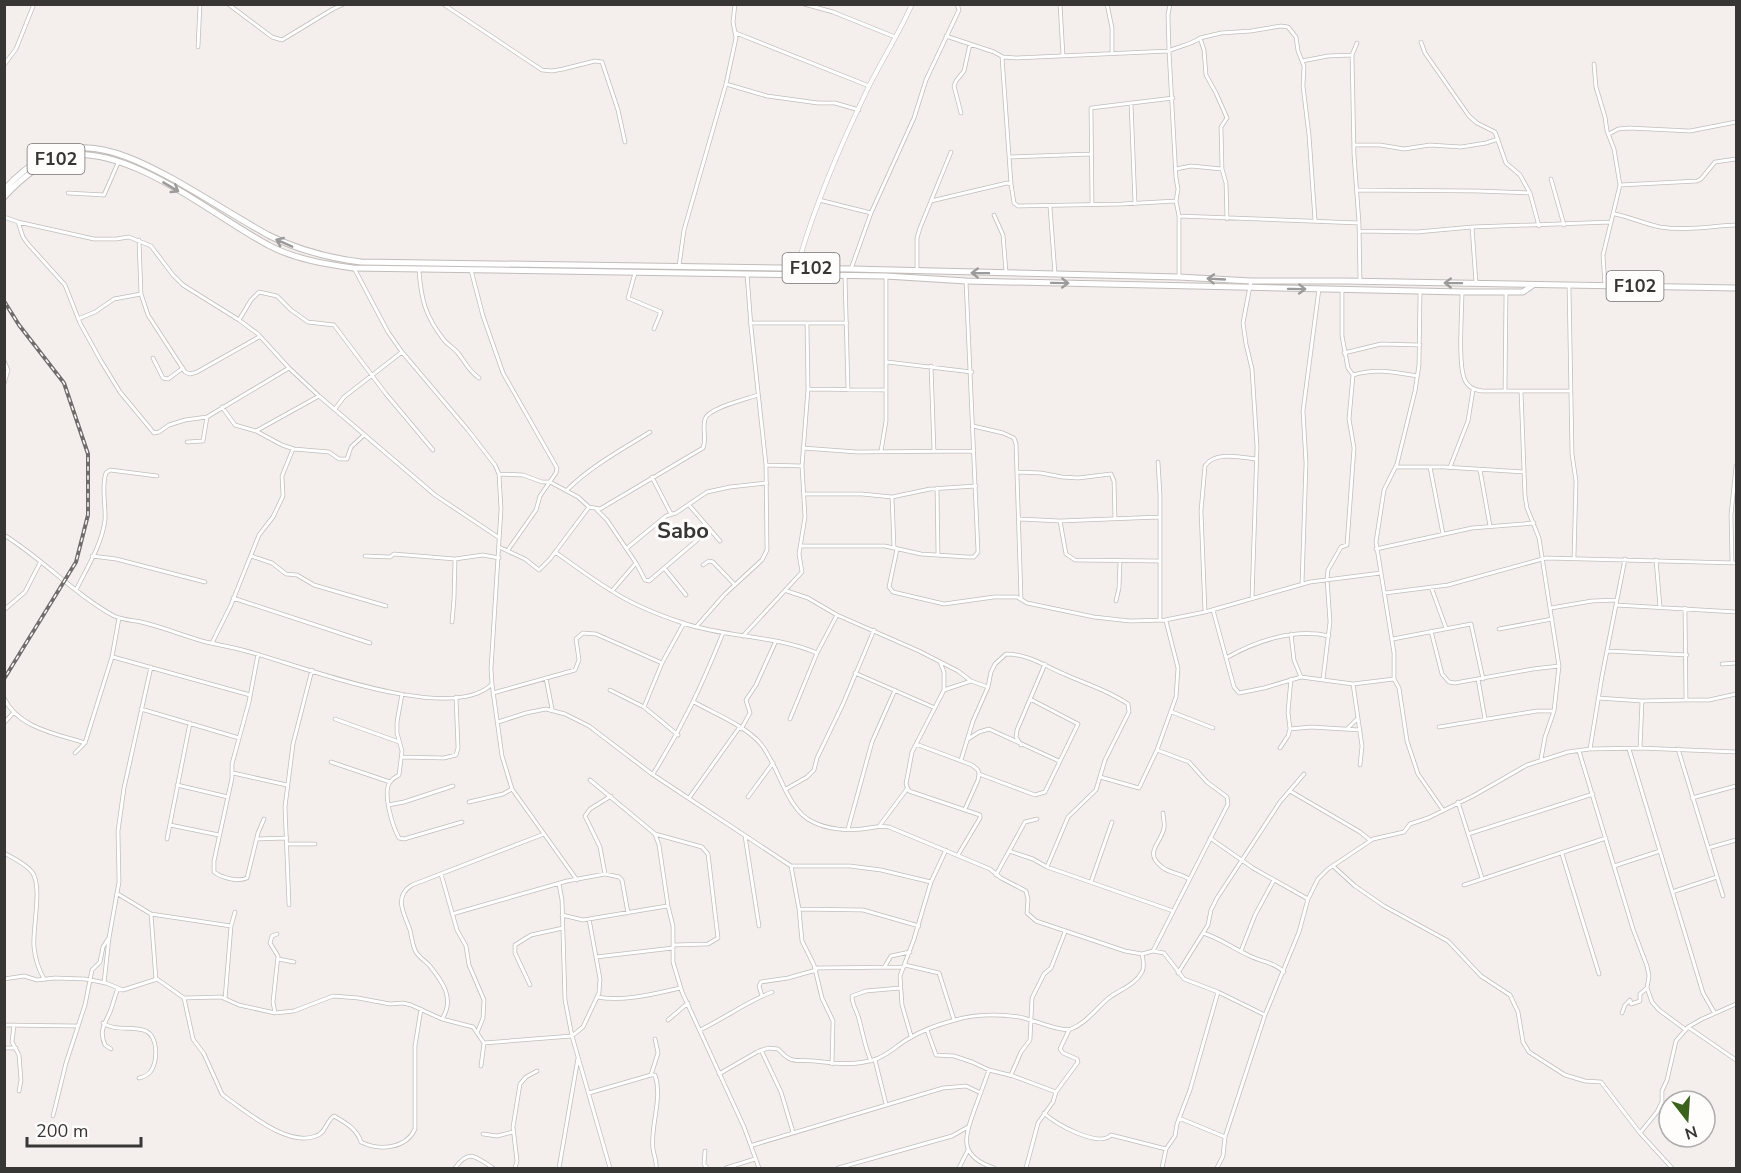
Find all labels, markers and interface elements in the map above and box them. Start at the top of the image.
road number: F102 [28,144,84,174]
one-way arrow [162,181,179,193]
one-way arrow [275,236,293,248]
road number: F102 [782,253,840,283]
one-way arrow [970,267,990,278]
road number: F102 [1606,271,1664,301]
one-way arrow [1207,274,1227,285]
one-way arrow [1050,277,1070,289]
one-way arrow [1444,277,1464,289]
one-way arrow [1287,283,1307,294]
district label: Sabo [657,516,709,546]
north arrow [1657,1089,1717,1149]
scale bar [27,1110,141,1148]
text: 200 m [36,1119,88,1143]
text: N [1682,1120,1700,1145]

